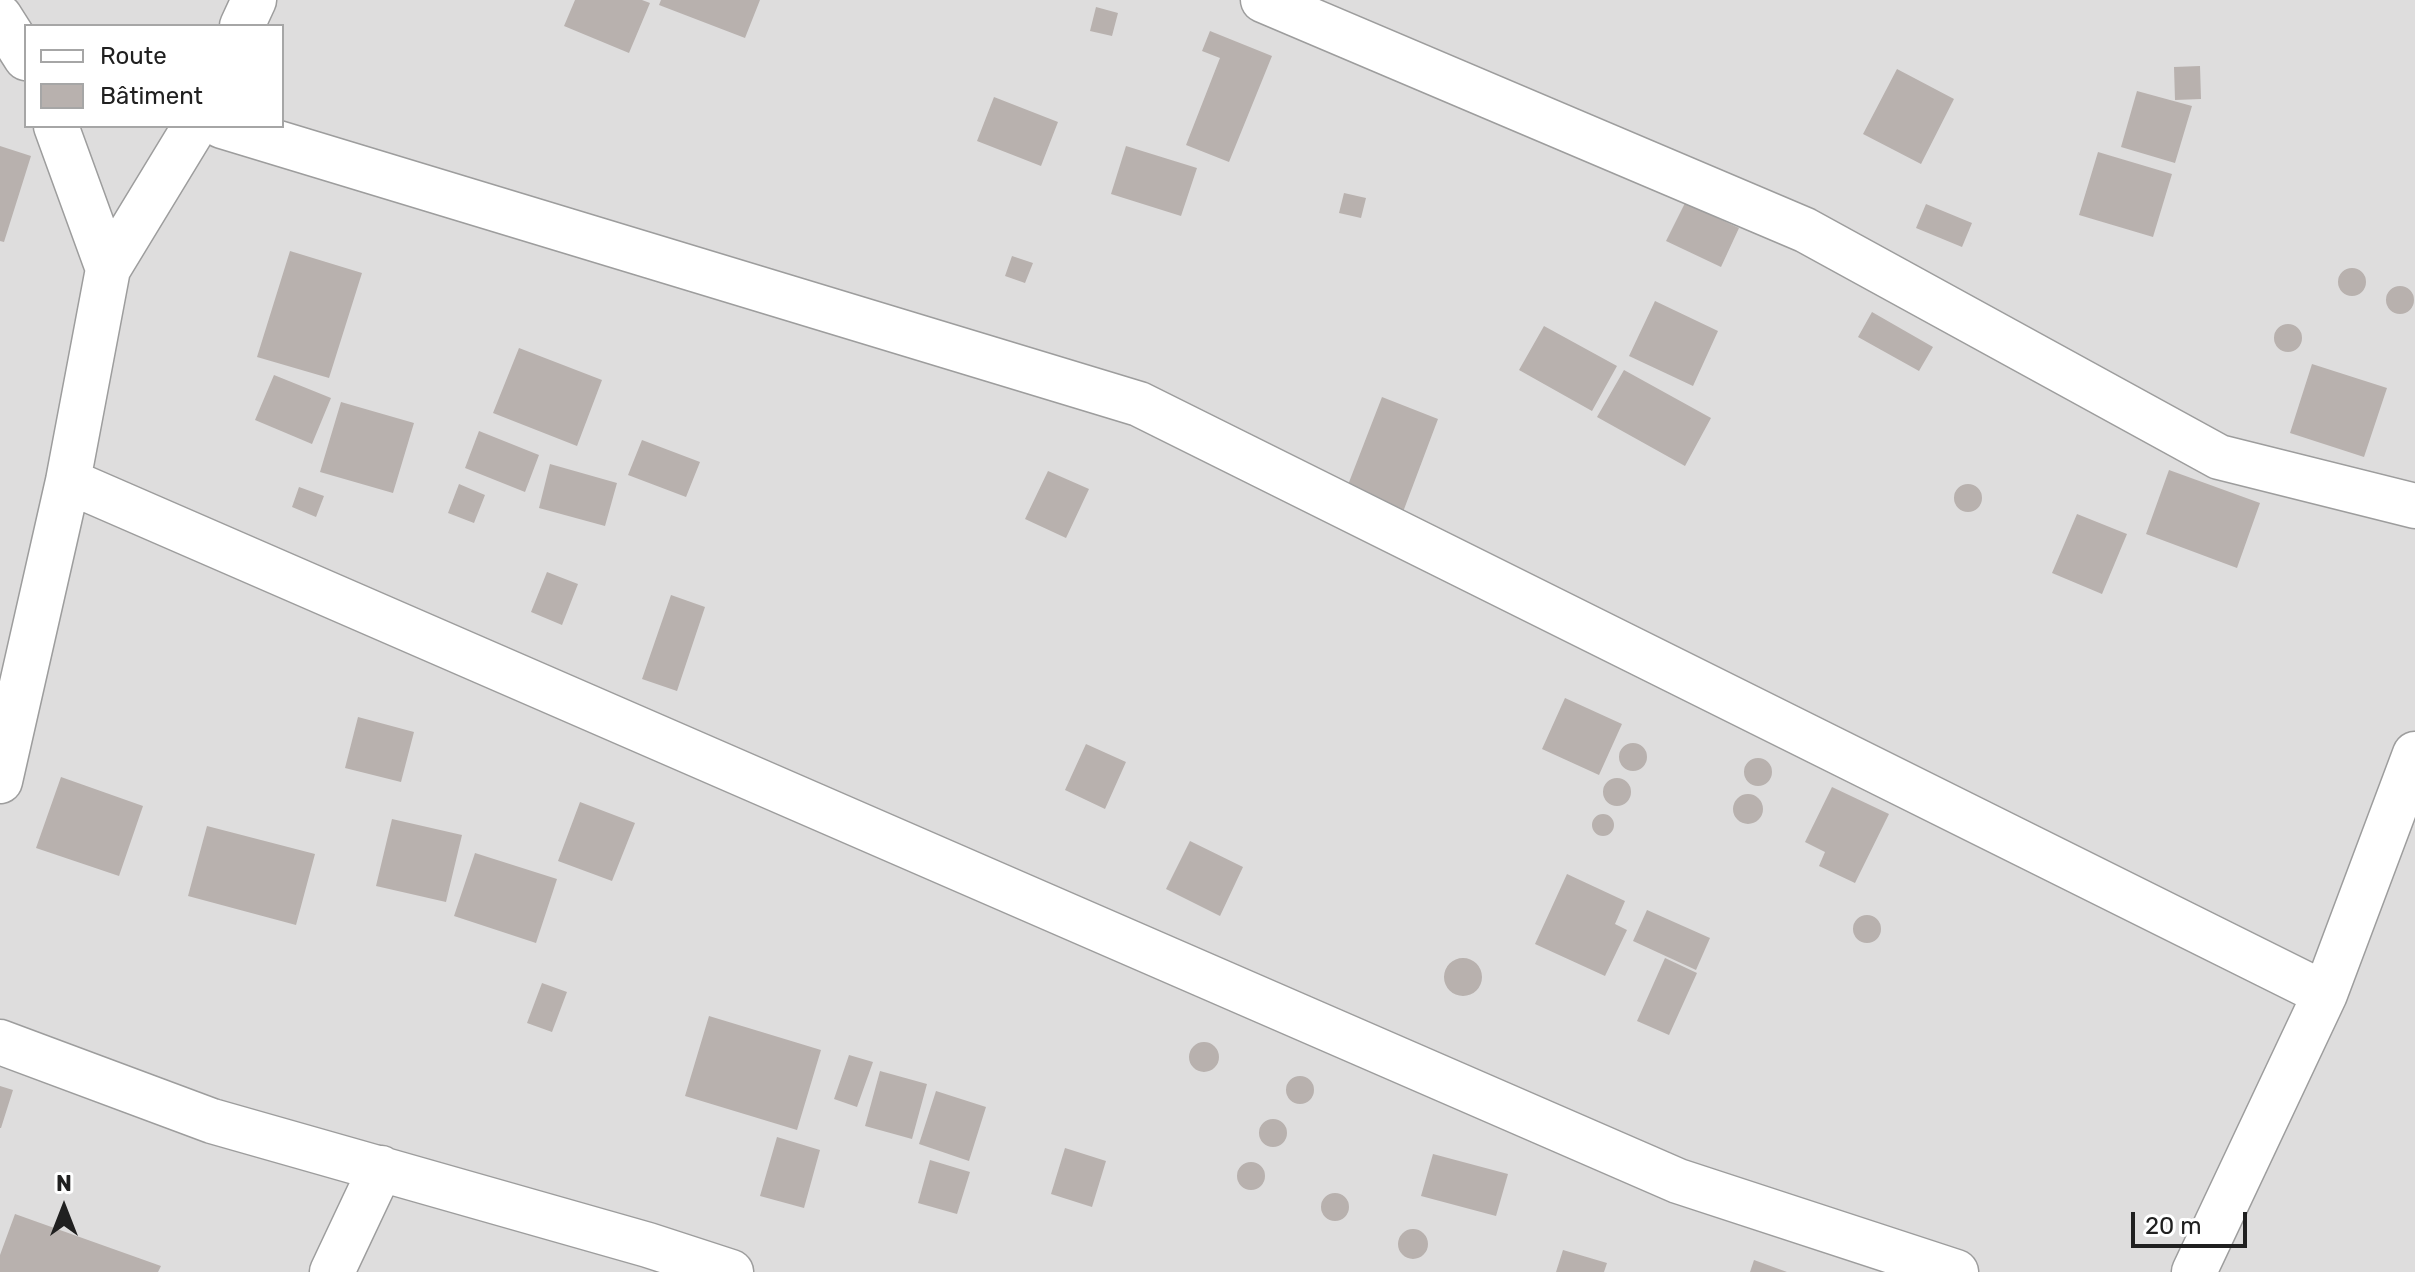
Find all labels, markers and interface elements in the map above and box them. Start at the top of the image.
legend [24,24,284,128]
text: Route [100,42,167,70]
text: Bâtiment [100,82,203,110]
north arrow [24,1168,104,1248]
text: N [56,1170,72,1197]
scale bar [2135,1196,2251,1246]
text: 20 m [2145,1212,2202,1240]

